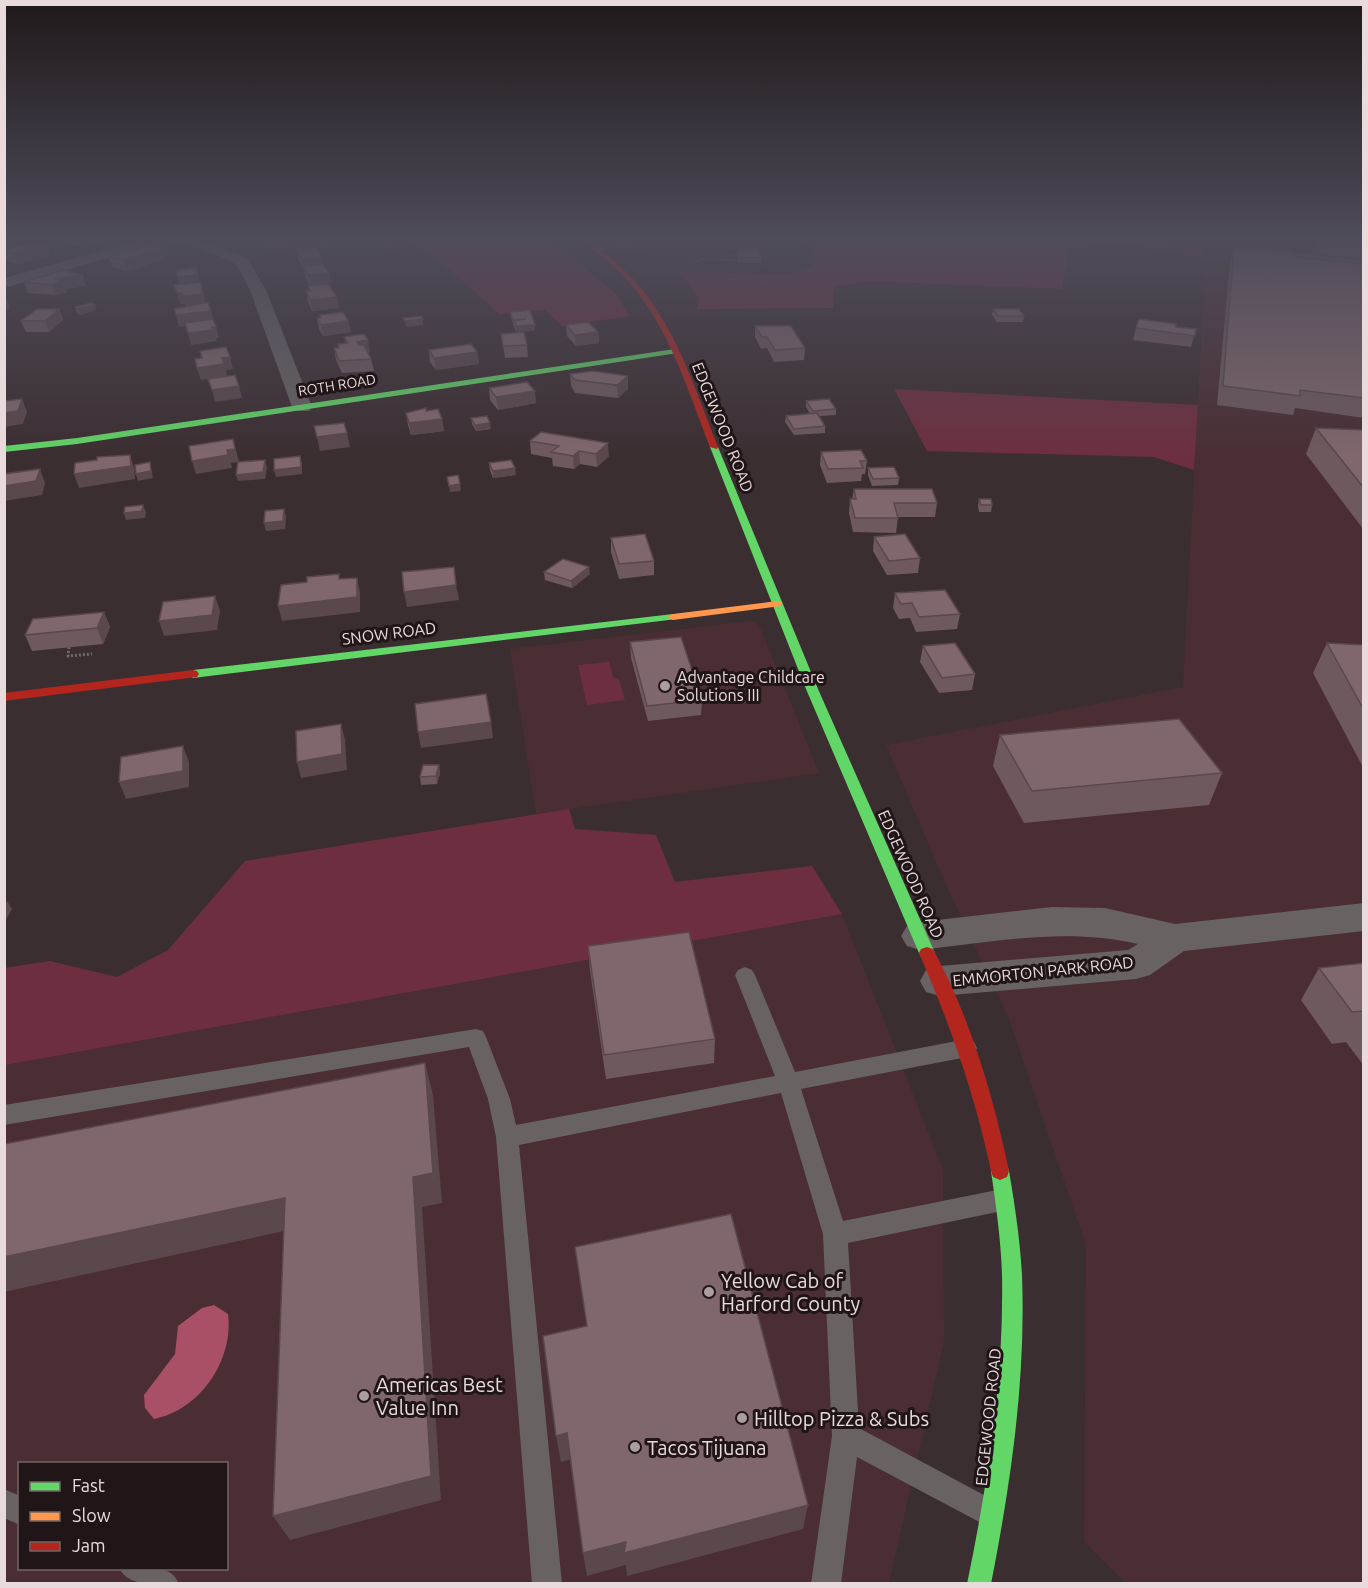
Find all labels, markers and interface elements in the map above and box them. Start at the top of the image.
street label: EDGEWOOD ROAD [689,360,757,494]
street label: ROTH ROAD [297,371,377,399]
street label: SNOW ROAD [341,618,437,648]
place label: Advantage Childcare Solutions III [677,668,825,704]
marker: Advantage Childcare Solutions III [658,679,672,693]
street label: EDGEWOOD ROAD [875,807,947,941]
street label: EMMORTON PARK ROAD [952,953,1134,989]
place label: Yellow Cab of Harford County [721,1269,861,1315]
marker: Yellow Cab of Harford County [702,1285,716,1299]
street label: EDGEWOOD ROAD [972,1347,1004,1487]
place label: Americas Best Value Inn [376,1373,503,1419]
marker: Americas Best Value Inn [357,1389,371,1403]
place label: Hilltop Pizza & Subs [754,1407,929,1430]
marker: Hilltop Pizza & Subs [735,1411,749,1425]
place label: Tacos Tijuana [647,1436,767,1459]
marker: Tacos Tijuana [628,1440,642,1454]
legend [18,1462,228,1570]
text: Fast [72,1475,105,1495]
text: Slow [72,1505,111,1525]
text: Jam [72,1535,106,1555]

